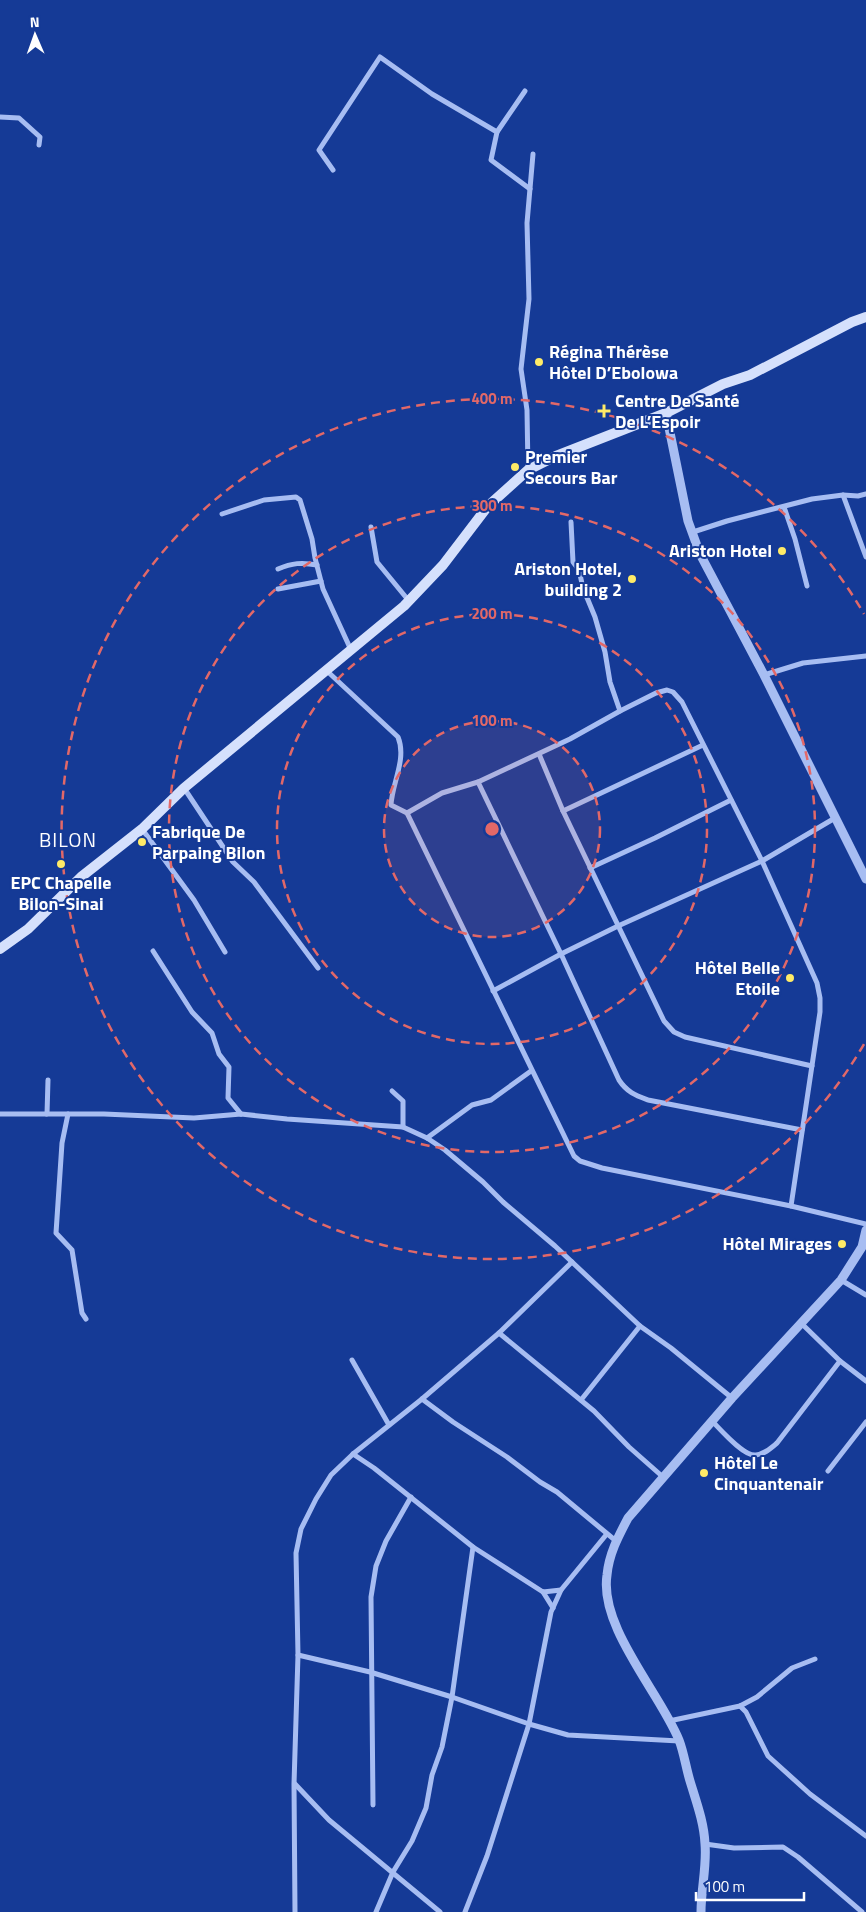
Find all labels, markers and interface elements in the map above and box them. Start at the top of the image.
north arrow [10,10,60,60]
text: N [29,11,40,32]
place label: Régina Thérèse Hôtel D’Ebolowa [549,338,678,386]
marker: Régina Thérèse Hôtel D’Ebolowa [533,356,545,368]
text: 400 m [471,387,513,410]
place label: Centre De Santé De L’Espoir [615,387,739,435]
marker: Centre De Santé De L’Espoir [597,404,611,418]
place label: Premier Secours Bar [525,443,618,491]
marker: Premier Secours Bar [509,461,521,473]
text: 300 m [471,494,513,517]
place label: Ariston Hotel [669,537,772,564]
marker: Ariston Hotel [776,545,788,557]
place label: Ariston Hotel, building 2 [514,555,622,603]
marker: Ariston Hotel, building 2 [626,573,638,585]
text: 200 m [471,602,513,625]
text: 100 m [471,709,513,732]
place label: Fabrique De Parpaing Bilon [152,818,266,866]
centre of rings [483,820,501,838]
district label: BILON [39,824,97,855]
marker: Fabrique De Parpaing Bilon [136,836,148,848]
marker: EPC Chapelle Bilon-Sinai [55,858,67,870]
place label: EPC Chapelle Bilon-Sinai [10,869,112,917]
place label: Hôtel Belle Etoile [695,954,780,1002]
marker: Hôtel Belle Etoile [784,972,796,984]
place label: Hôtel Mirages [723,1230,832,1257]
marker: Hôtel Mirages [836,1238,848,1250]
place label: Hôtel Le Cinquantenair [714,1449,824,1497]
marker: Hôtel Le Cinquantenair [698,1467,710,1479]
scale bar [696,1870,804,1902]
text: 100 m [704,1875,745,1898]

